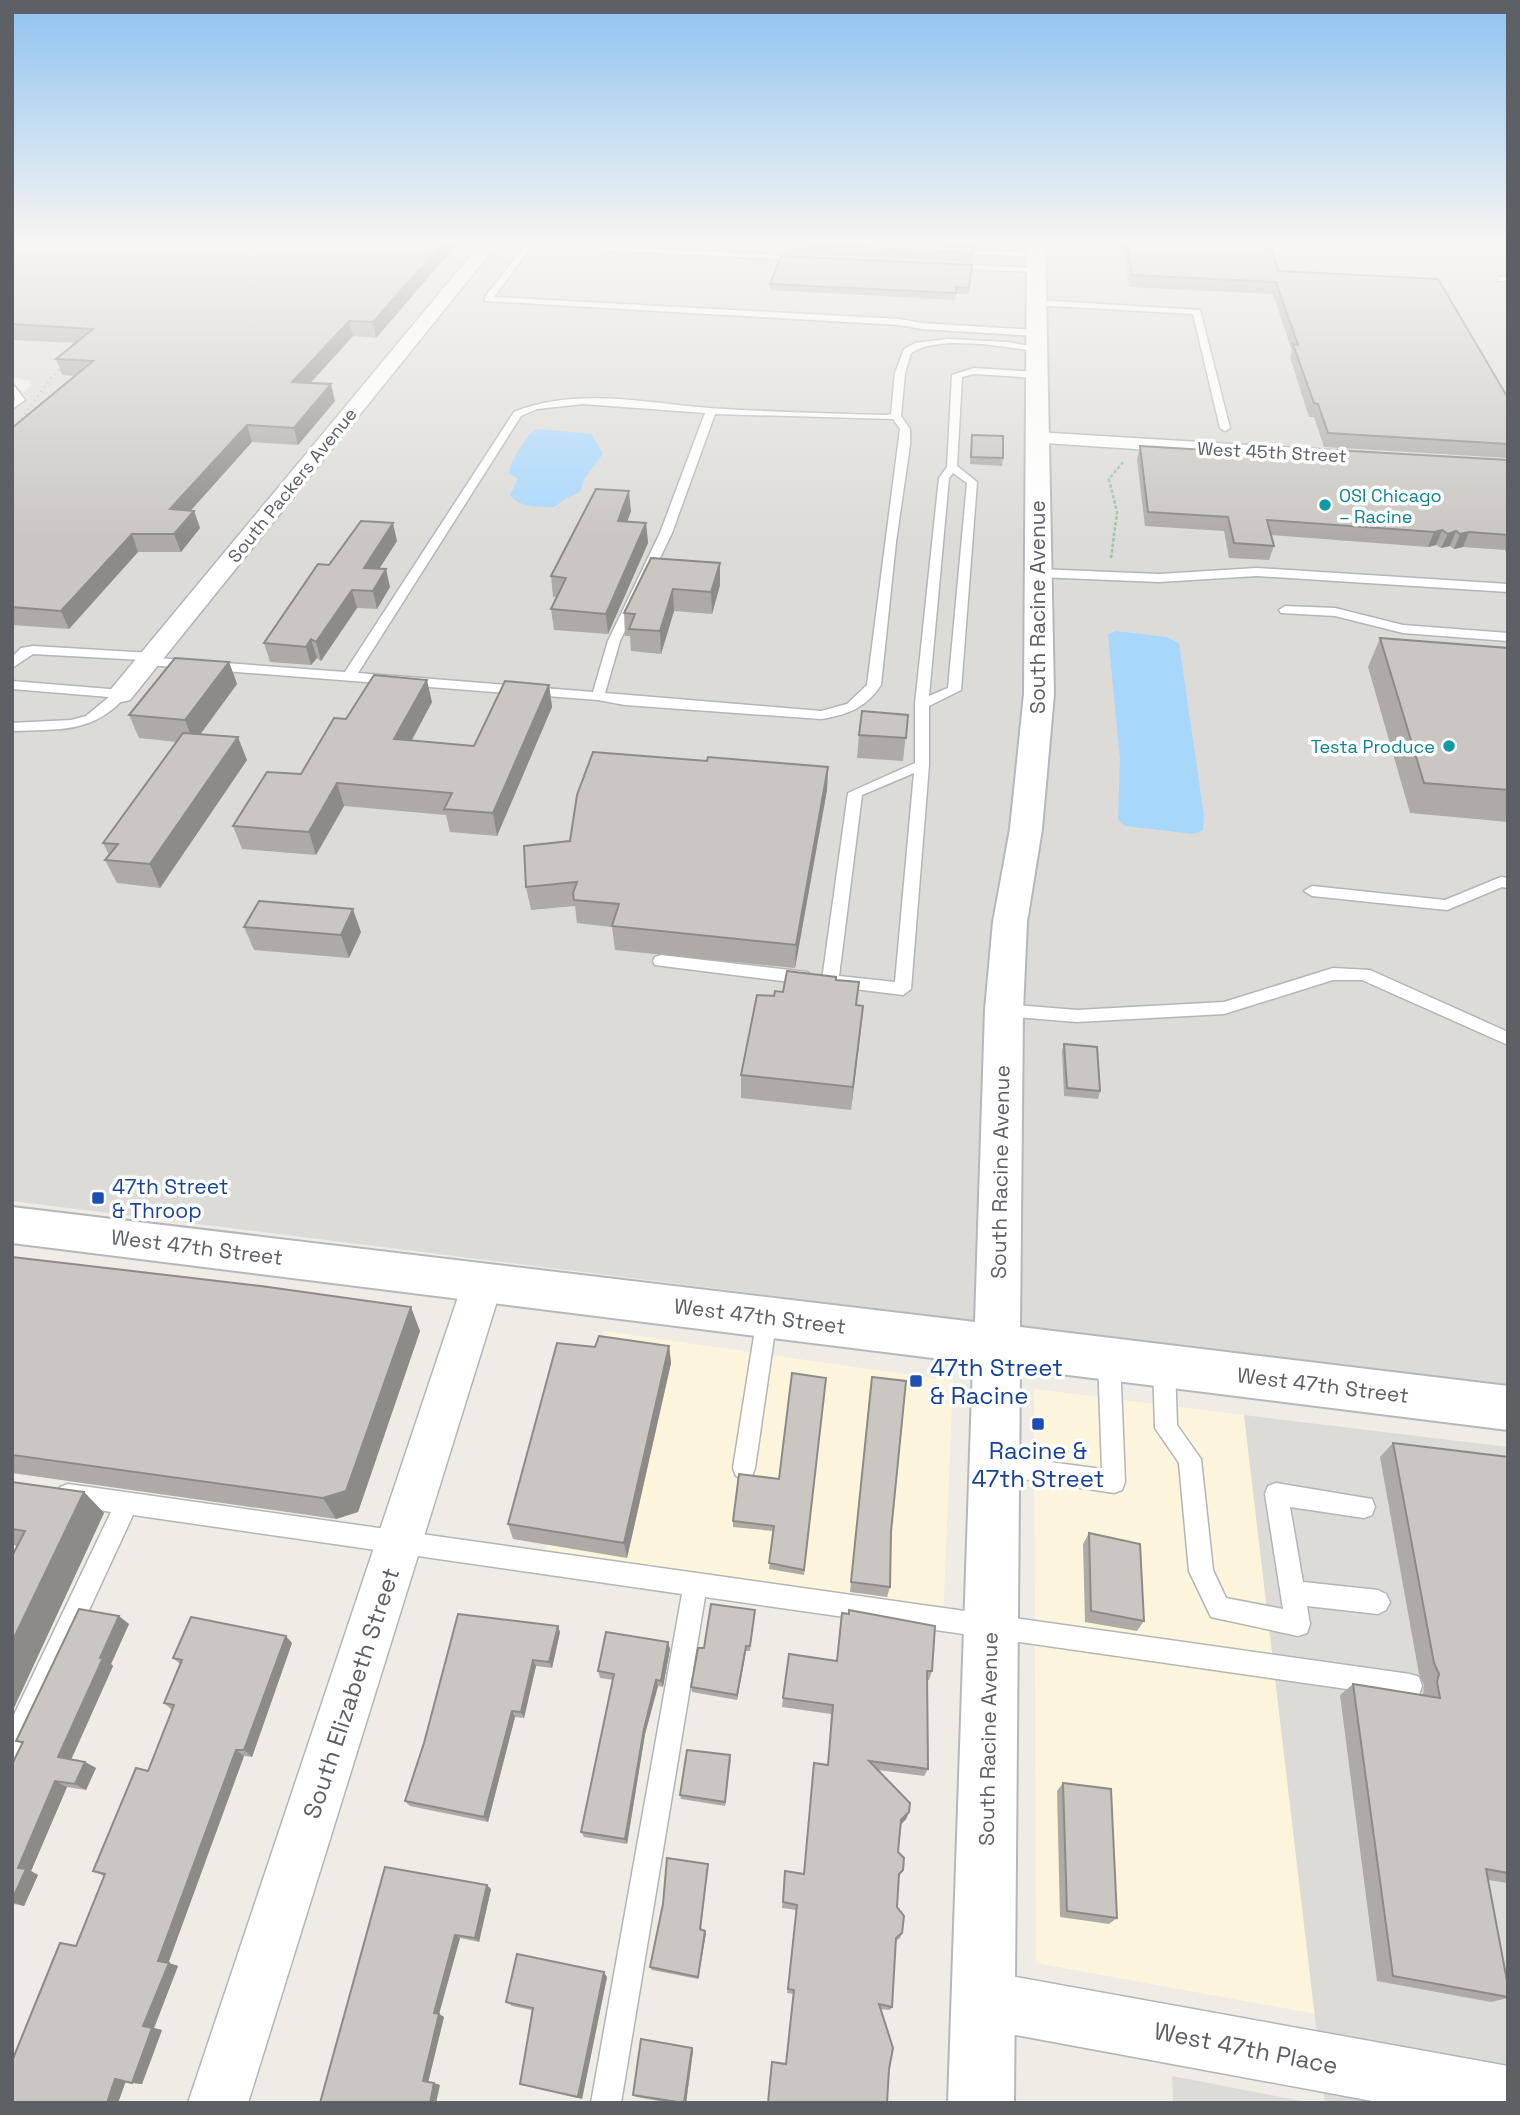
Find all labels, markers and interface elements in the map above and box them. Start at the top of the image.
street label: South Packers Avenue [222,403,362,567]
street label: West 45th Street [1197,437,1347,467]
place label: OSI Chicago – Racine [1339,484,1442,528]
marker: OSI Chicago – Racine [1317,497,1333,513]
street label: South Racine Avenue [1024,500,1051,714]
place label: Testa Produce [1311,735,1435,758]
marker: Testa Produce [1441,738,1457,754]
street label: South Racine Avenue [985,1065,1015,1279]
place label: 47th Street & Throop [112,1173,228,1224]
marker: 47th Street & Throop [90,1190,106,1206]
street label: West 47th Street [110,1223,284,1271]
street label: West 47th Street [673,1292,847,1340]
place label: 47th Street & Racine [930,1352,1063,1411]
street label: West 47th Street [1236,1361,1410,1409]
marker: 47th Street & Racine [908,1373,924,1389]
marker: Racine & 47th Street [1030,1416,1046,1432]
place label: Racine & 47th Street [971,1435,1105,1494]
street label: South Elizabeth Street [296,1564,406,1822]
street label: South Racine Avenue [973,1632,1003,1846]
street label: West 47th Place [1152,2015,1340,2081]

